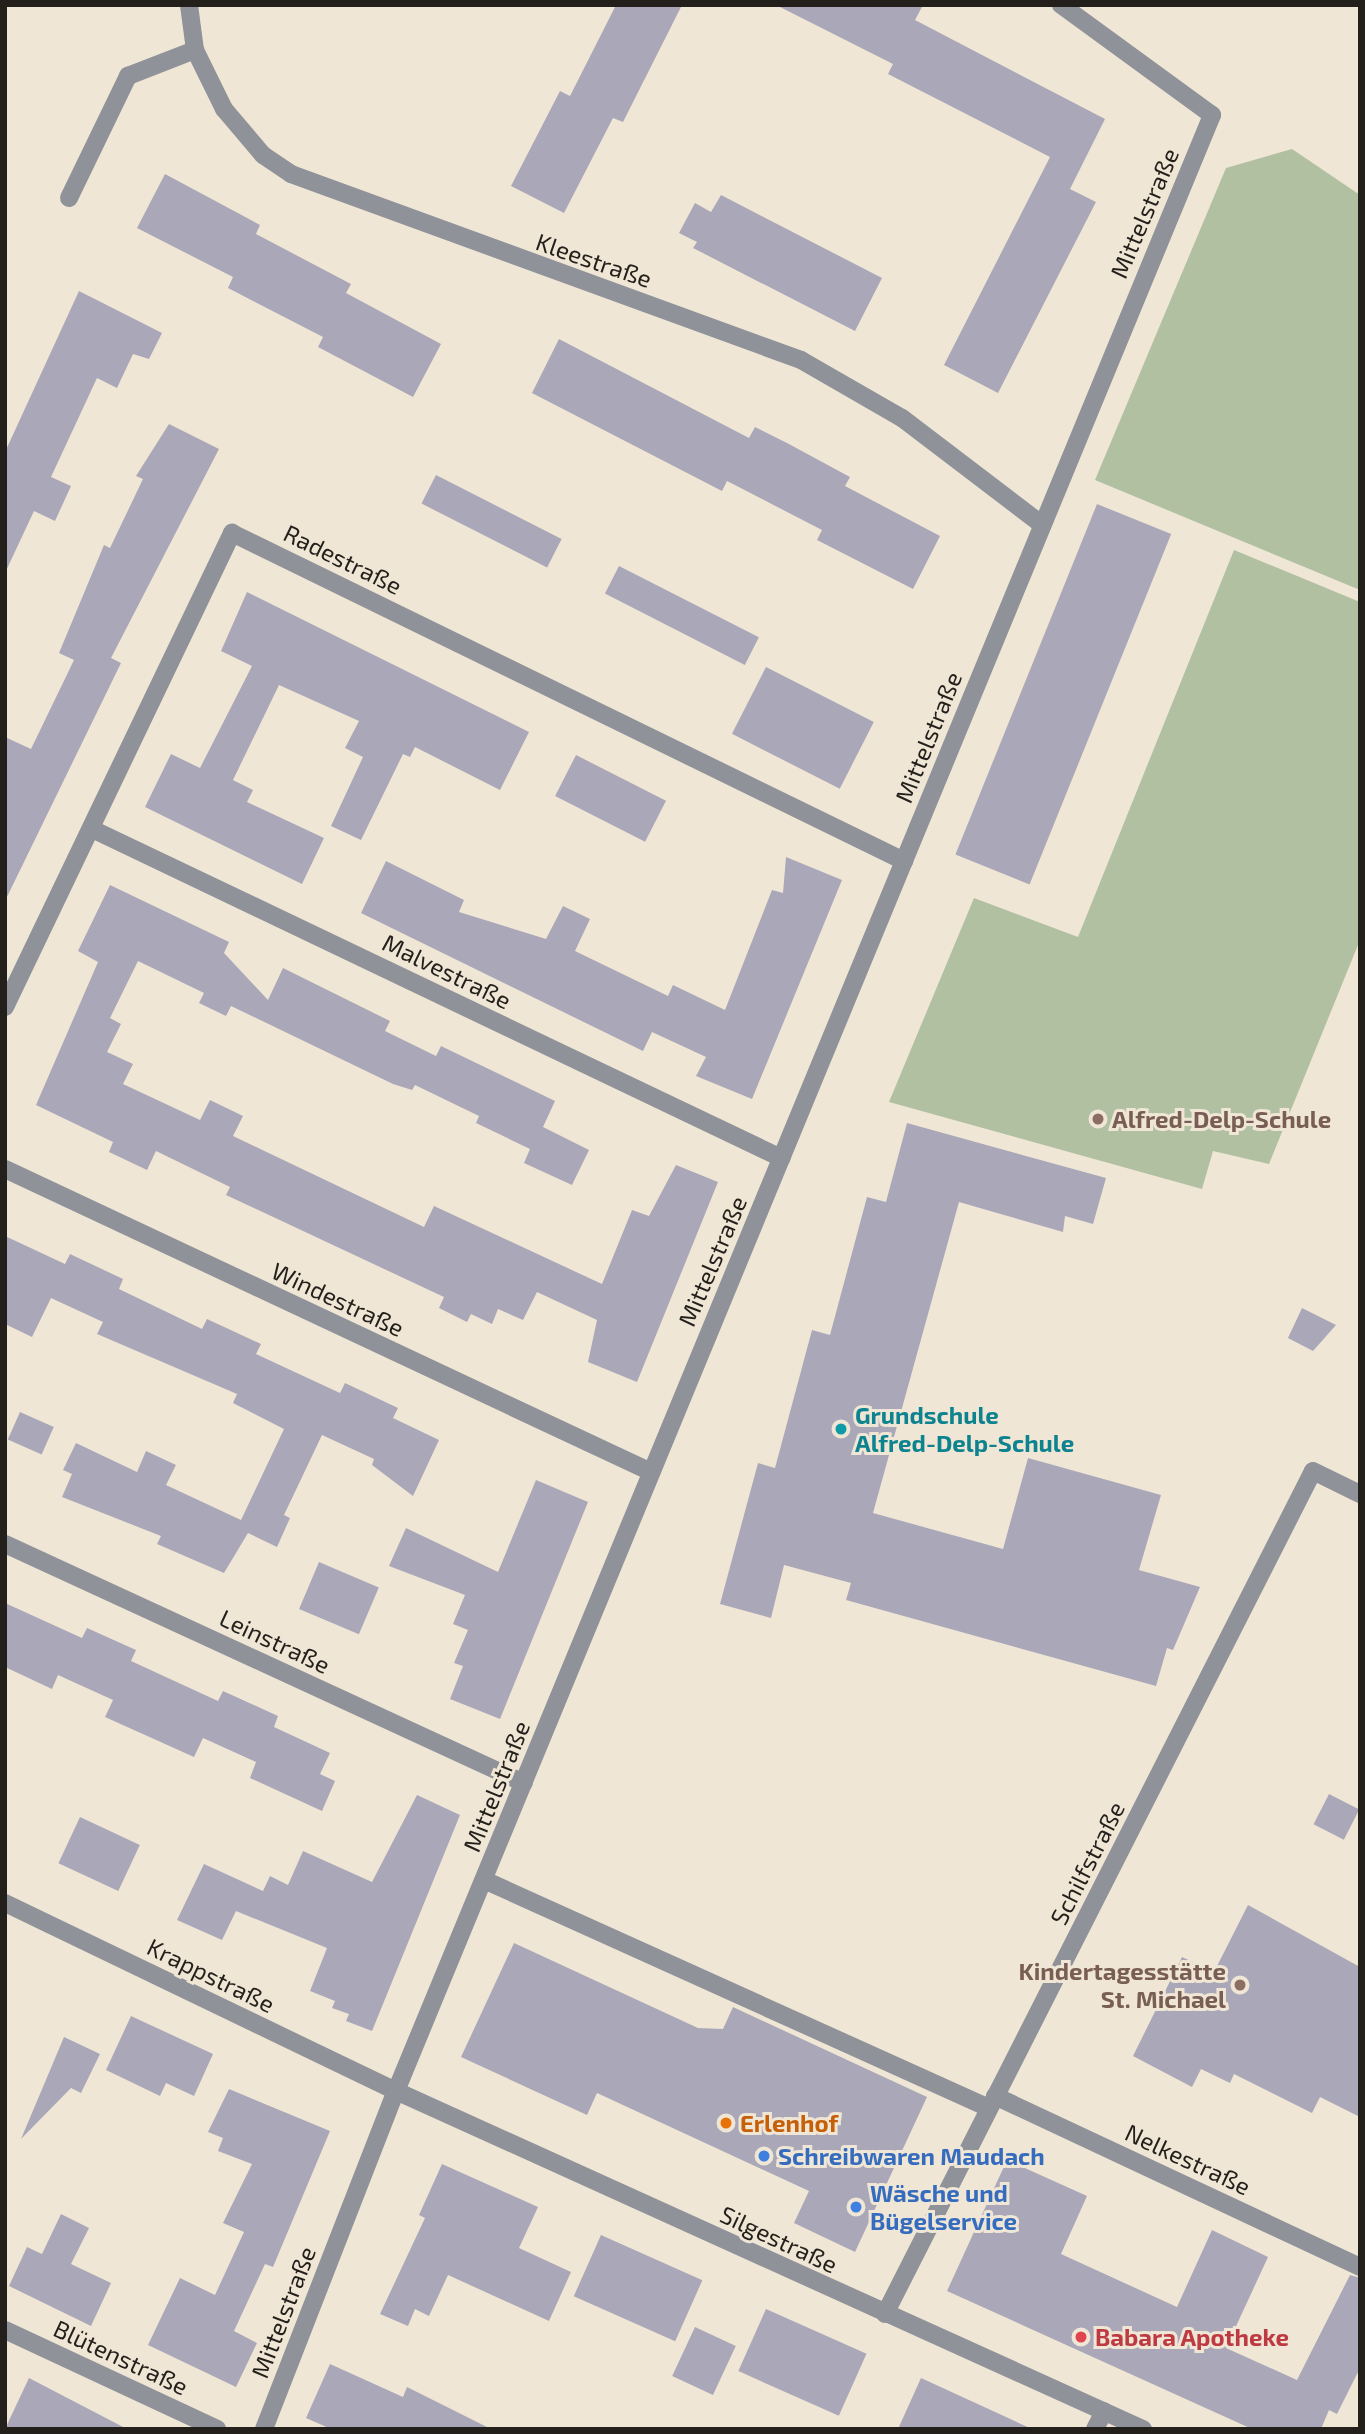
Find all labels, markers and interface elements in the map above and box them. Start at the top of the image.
street label: Mittelstraße [1104,144,1184,282]
street label: Kleestraße [532,227,656,293]
street label: Radestraße [279,518,407,600]
street label: Mittelstraße [889,667,967,807]
street label: Malvestraße [378,927,516,1015]
place label: Alfred-Delp-Schule [1112,1105,1331,1133]
marker: Alfred-Delp-Schule [1090,1111,1106,1127]
street label: Mittelstraße [672,1192,752,1330]
street label: Windestraße [267,1256,409,1342]
place label: Grundschule Alfred-Delp-Schule [855,1401,1074,1457]
marker: Grundschule Alfred-Delp-Schule [833,1421,849,1437]
street label: Leinstraße [215,1603,335,1679]
street label: Mittelstraße [457,1716,535,1856]
street label: Schilfstraße [1044,1797,1130,1929]
street label: Krappstraße [143,1932,279,2018]
place label: Kindertagesstätte St. Michael [1019,1957,1226,2013]
marker: Kindertagesstätte St. Michael [1232,1977,1248,1993]
place label: Erlenhof [740,2109,838,2137]
marker: Erlenhof [718,2115,734,2131]
street label: Nelkestraße [1121,2117,1255,2201]
place label: Schreibwaren Maudach [778,2142,1045,2170]
marker: Schreibwaren Maudach [756,2148,772,2164]
place label: Wäsche und Bügelservice [870,2179,1017,2235]
street label: Silgestraße [716,2199,842,2279]
marker: Wäsche und Bügelservice [848,2199,864,2215]
street label: Mittelstraße [245,2242,321,2382]
street label: Blütenstraße [49,2313,193,2401]
place label: Babara Apotheke [1095,2323,1289,2351]
marker: Babara Apotheke [1073,2329,1089,2345]

